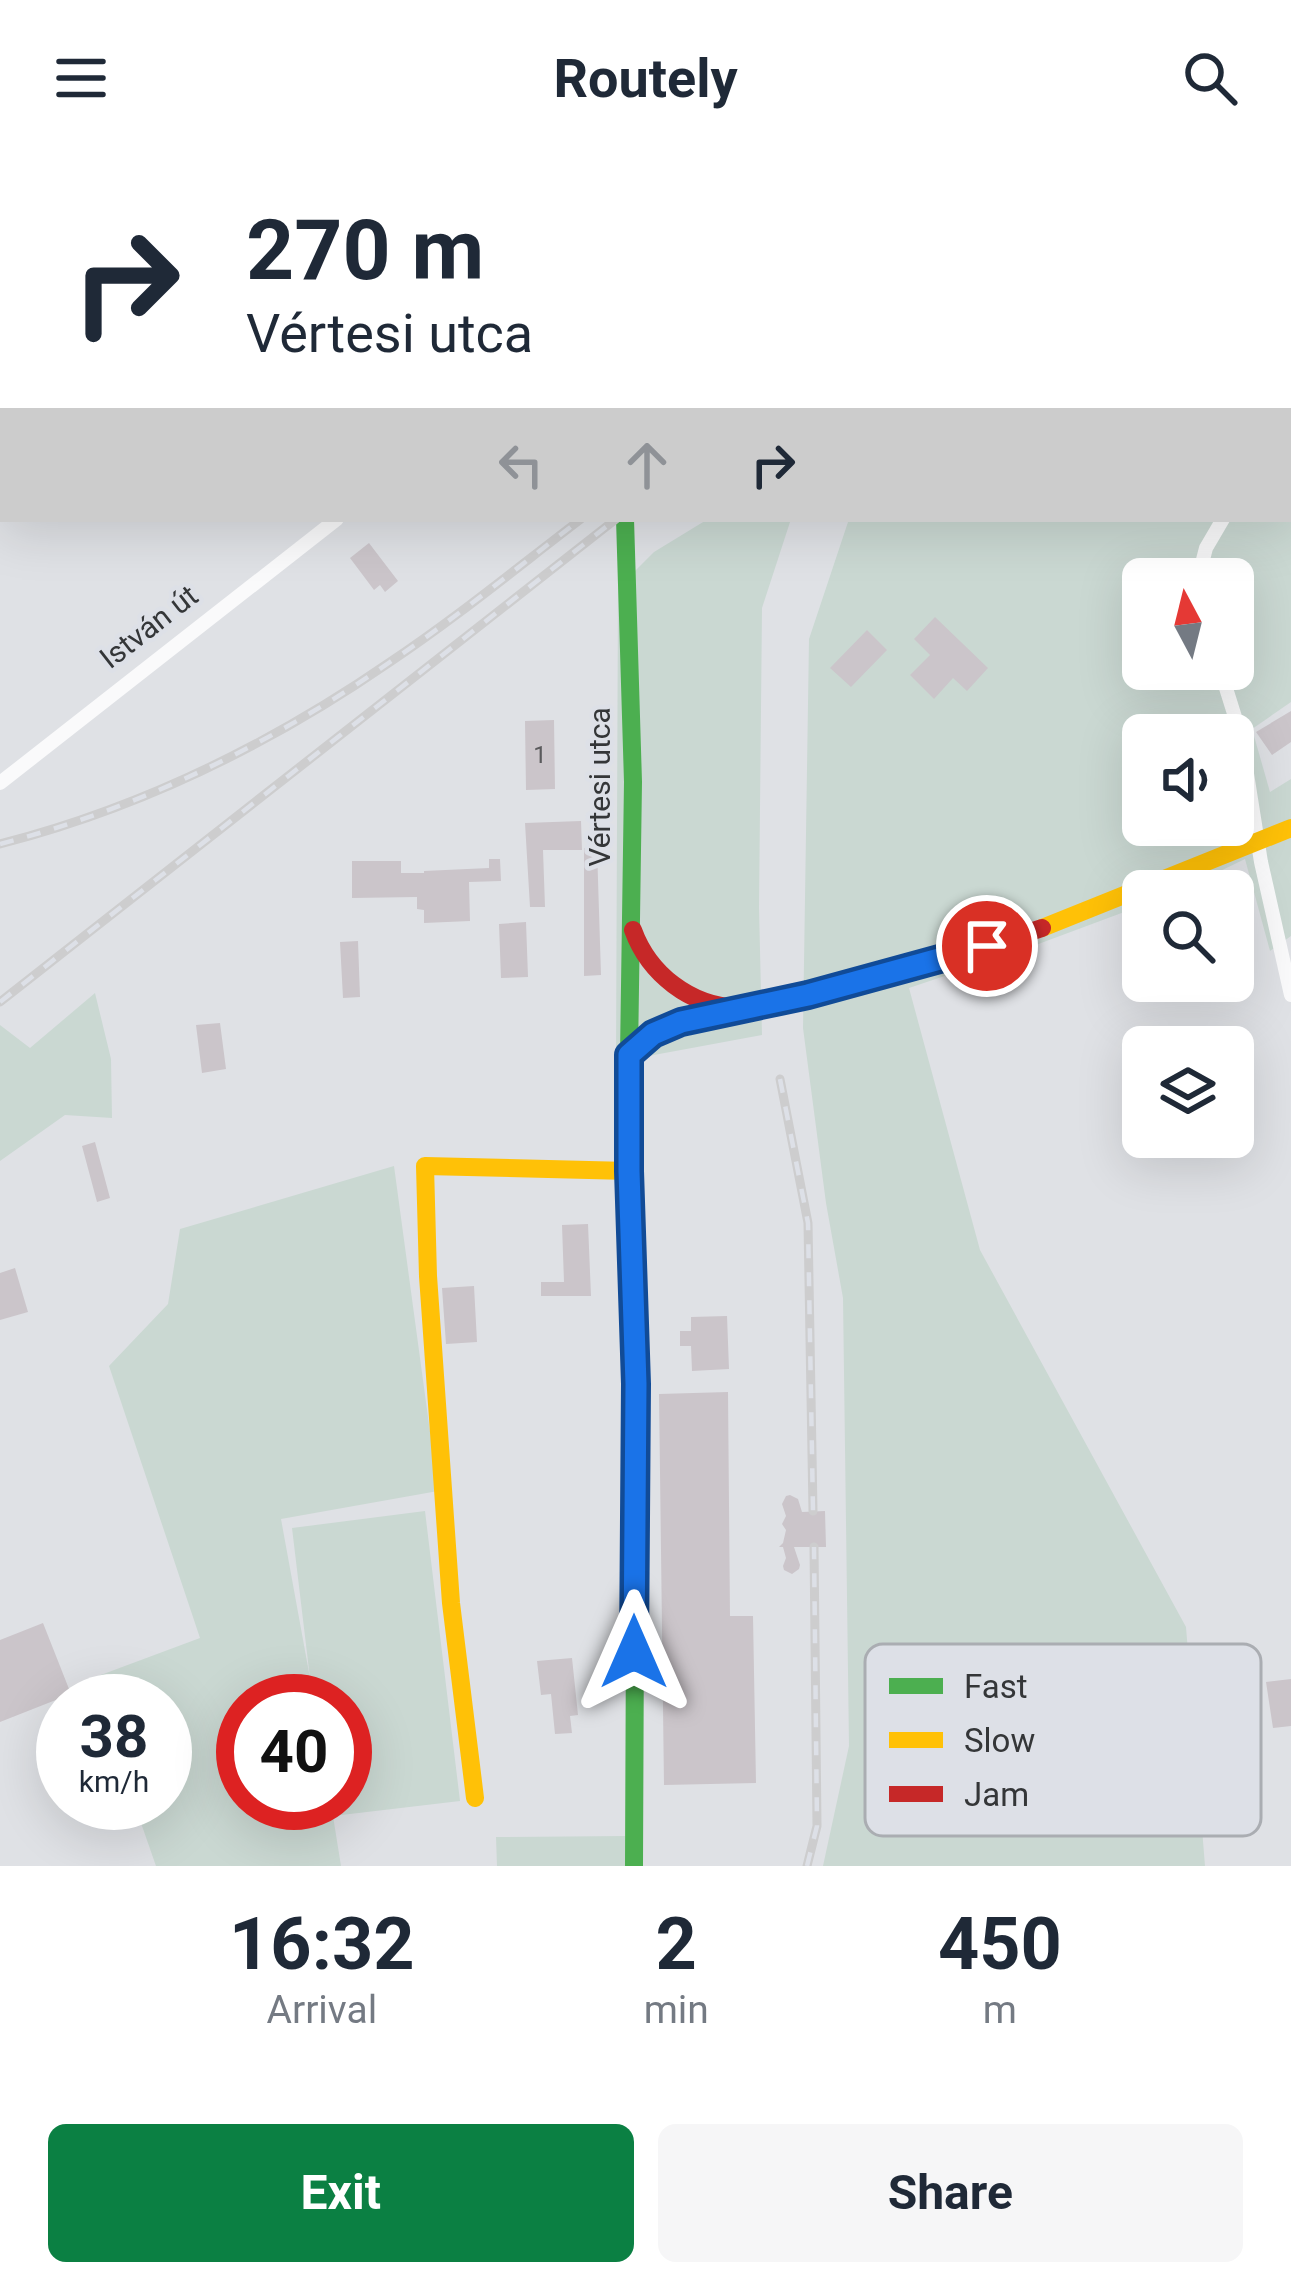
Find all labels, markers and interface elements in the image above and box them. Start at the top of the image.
icon: menu [48,45,114,111]
icon: search [1177,45,1243,111]
text: Routely [553,47,738,110]
text: 270 m [246,201,484,300]
icon: right [48,204,204,360]
text: Vértesi utca [246,302,533,365]
icon: left [488,432,554,498]
icon: ahead [614,432,680,498]
icon: right [740,432,806,498]
north arrow [1122,558,1254,690]
map controls [1122,558,1254,1158]
street label: István út [93,578,205,676]
street label: Vértesi utca [582,707,617,867]
button: sound [1122,714,1254,846]
house number: 1 [533,741,547,769]
button: search [1122,870,1254,1002]
pin [936,895,1038,997]
icon: arrive [954,913,1020,979]
button: layers [1122,1026,1254,1158]
position arrow [571,1589,697,1715]
legend [865,1644,1261,1836]
text: Fast [964,1667,1027,1706]
speed limit sign: 40 [216,1674,372,1830]
text: 38 [80,1701,148,1772]
text: Slow [964,1721,1035,1760]
text: km/h [79,1764,149,1799]
text: Jam [964,1775,1029,1814]
text: 16:32 [229,1902,415,1987]
text: 2 [656,1902,697,1987]
text: 450 [938,1902,1062,1987]
text: Arrival [266,1987,377,2033]
text: min [644,1987,709,2033]
text: m [983,1987,1017,2033]
button: Exit [48,2124,634,2262]
button: Share [658,2124,1243,2262]

